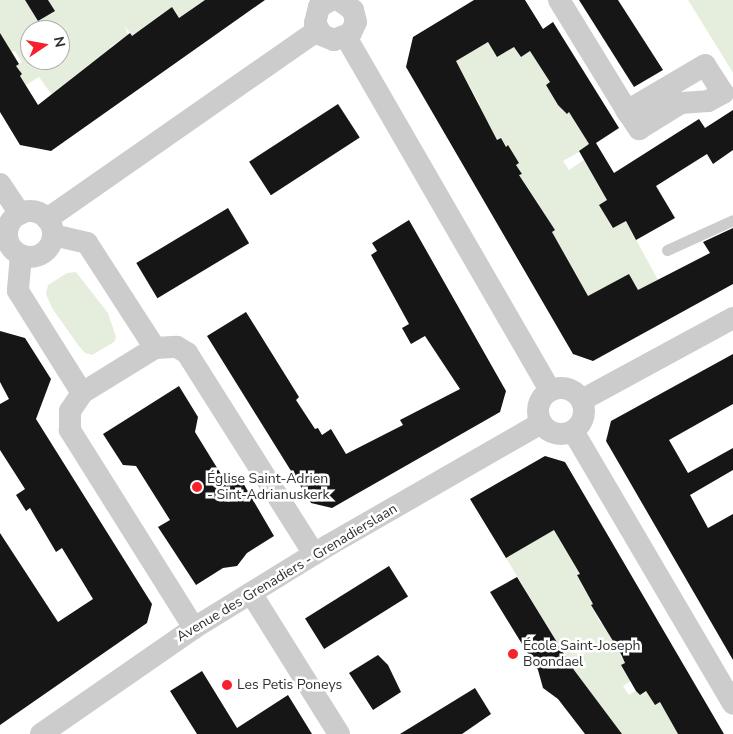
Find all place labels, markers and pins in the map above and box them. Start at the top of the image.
place label: Église Saint-Adrien - Sint-Adrianuskerk [207,471,330,504]
marker: Église Saint-Adrien - Sint-Adrianuskerk [191,481,203,493]
place label: École Saint-Joseph Boondael [523,638,641,670]
marker: École Saint-Joseph Boondael [507,648,519,660]
place label: Les Petis Poneys [237,677,342,693]
marker: Les Petis Poneys [221,679,233,691]

